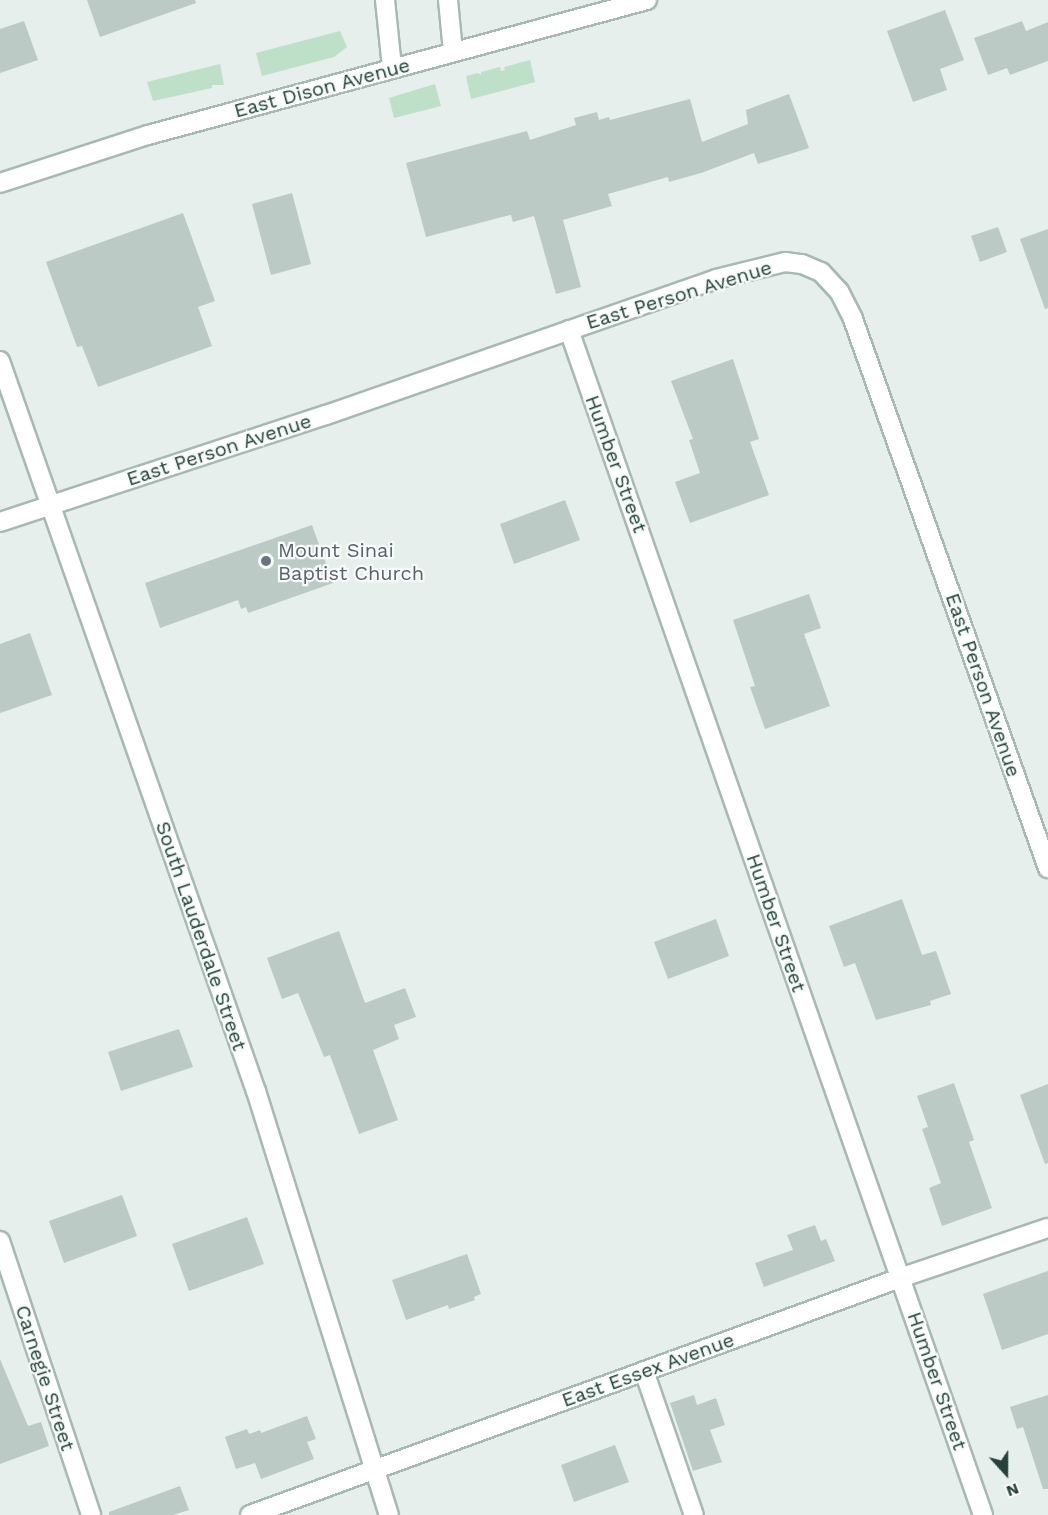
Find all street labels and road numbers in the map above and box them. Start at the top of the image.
street label: East Dison Avenue [231,53,413,123]
street label: East Person Avenue [583,255,775,335]
street label: Humber Street [580,392,652,536]
street label: East Person Avenue [123,409,315,491]
street label: East Person Avenue [940,590,1026,780]
street label: South Lauderdale Street [150,818,252,1054]
street label: Humber Street [741,850,811,996]
street label: Carnegie Street [10,1302,80,1454]
street label: Humber Street [902,1308,972,1454]
street label: East Essex Avenue [558,1327,738,1413]

